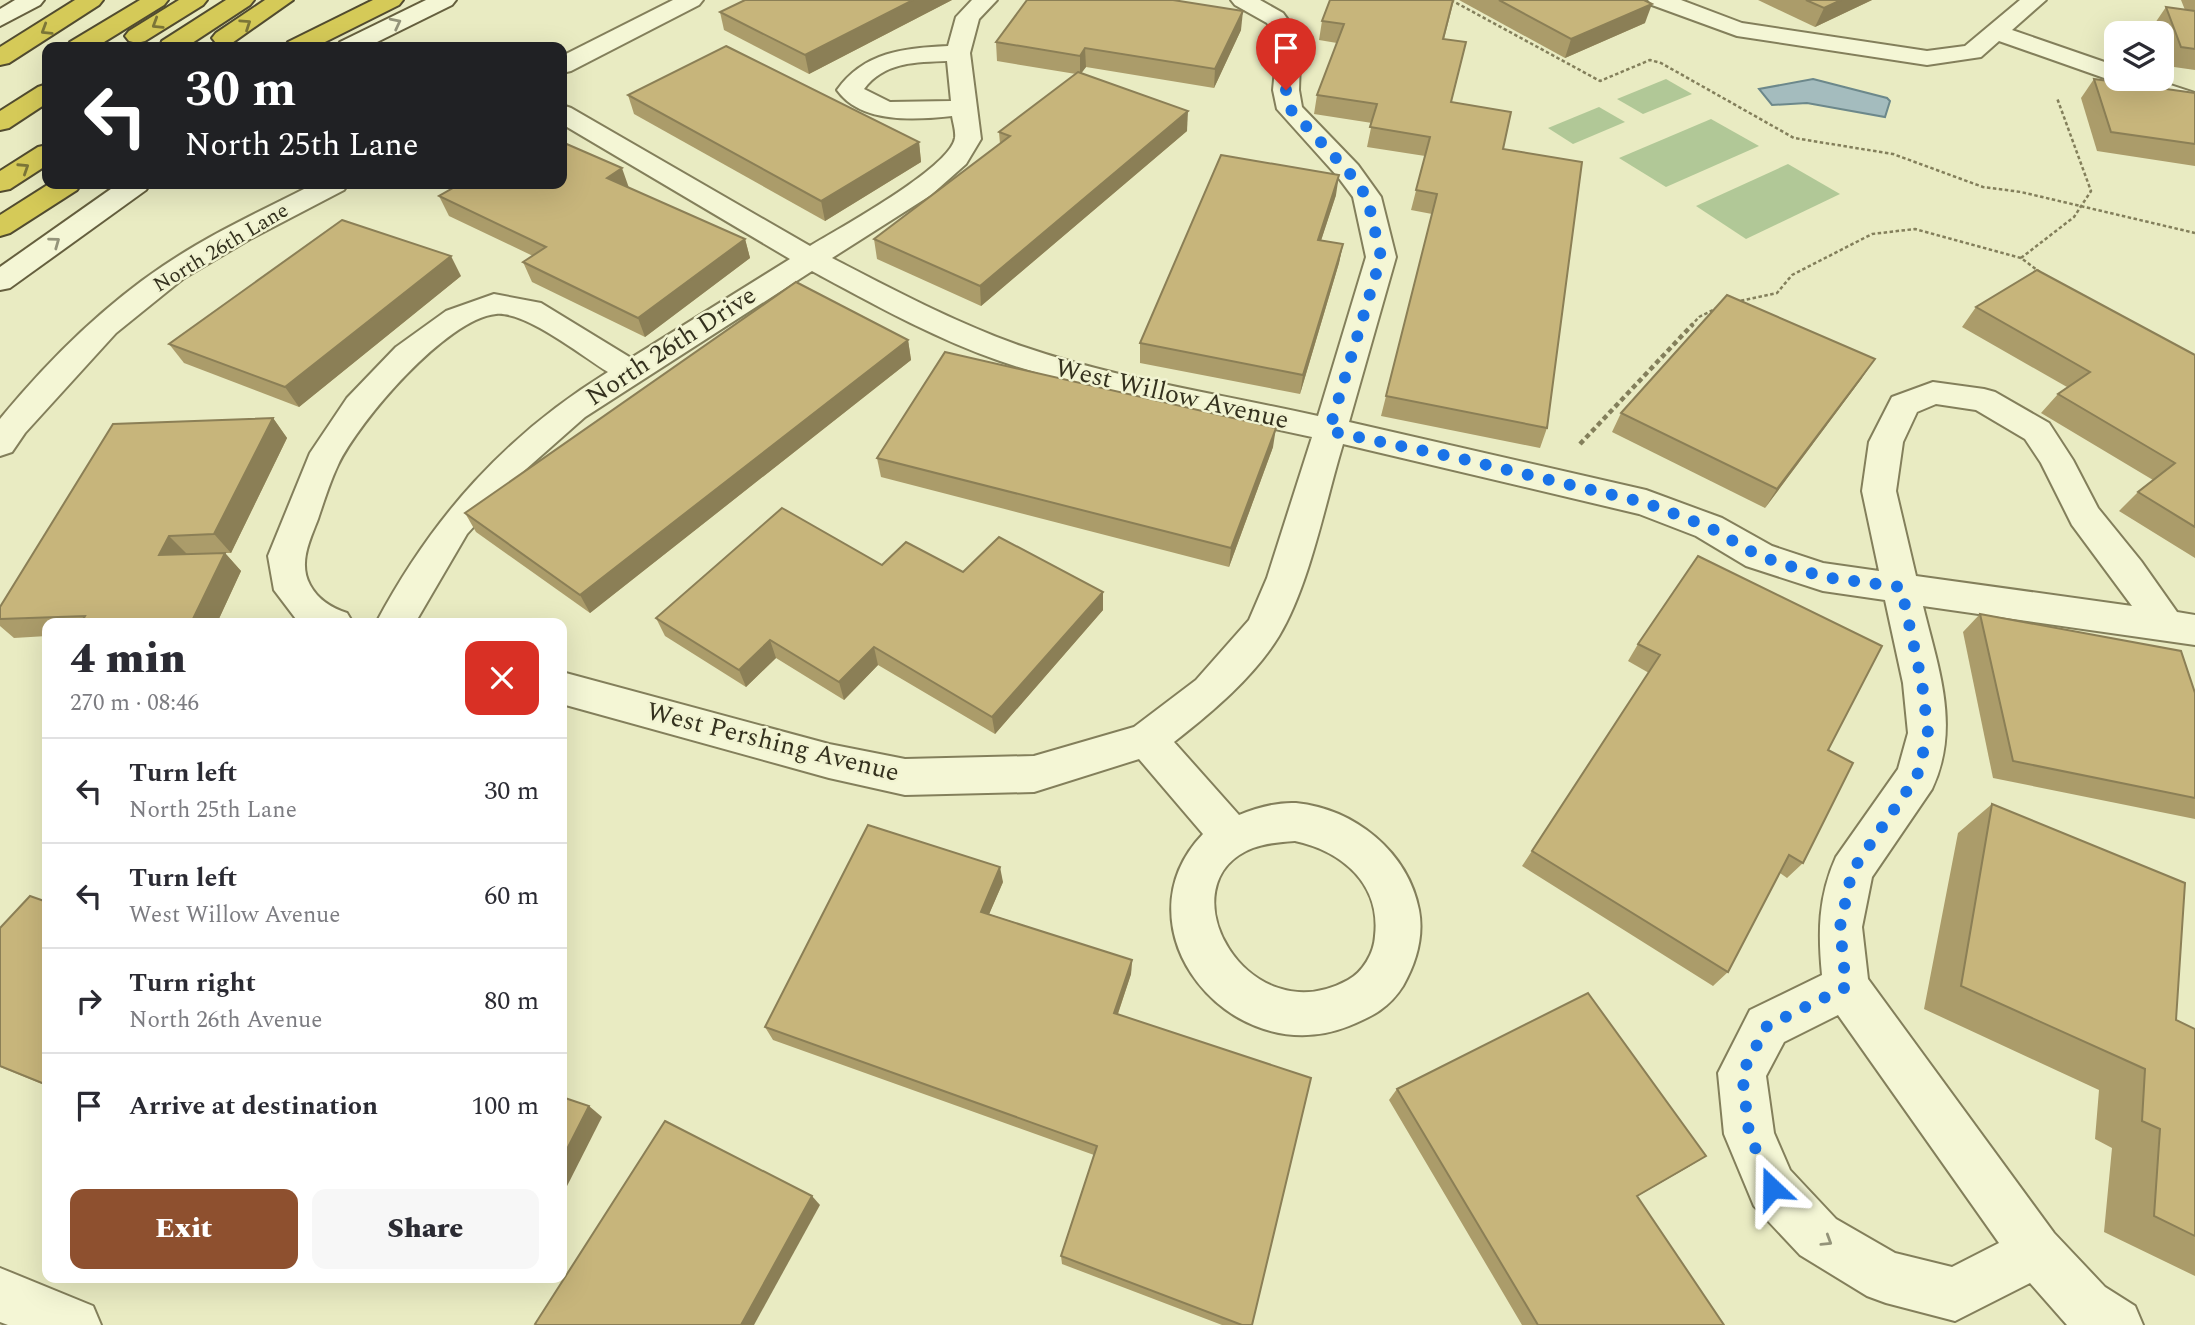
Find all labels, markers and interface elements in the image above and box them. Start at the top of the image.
one-way arrow [152,15,165,28]
one-way arrow [389,17,401,31]
pin [1256,18,1316,90]
one-way arrow [238,19,251,32]
one-way arrow [40,21,53,34]
map controls [2104,21,2174,91]
button: layers [2104,21,2174,91]
icon: arrive [1267,29,1305,67]
text: 30 m [185,53,296,128]
icon: left [70,70,161,161]
text: North 25th Lane [185,121,418,170]
one-way arrow [16,163,29,176]
street label: North 26th Lane [147,195,295,301]
one-way arrow [48,238,60,250]
street label: North 26th Drive [578,276,764,416]
street label: West Willow Avenue [1051,348,1293,440]
text: 4 min [70,628,186,691]
button: close [465,641,539,715]
text: 270 m · 08:46 [70,686,199,721]
street label: West Pershing Avenue [642,691,904,793]
text: Turn left [129,753,237,793]
text: 30 m [484,771,539,811]
icon: left [70,772,108,810]
text: North 25th Lane [129,793,297,828]
text: Turn left [129,858,237,898]
text: 60 m [484,876,539,916]
icon: left [70,877,108,915]
text: West Willow Avenue [129,898,340,933]
text: Turn right [129,963,256,1003]
text: 80 m [484,981,539,1021]
icon: right [70,982,108,1020]
text: North 26th Avenue [129,1003,322,1038]
text: Arrive at destination [129,1086,378,1126]
text: 100 m [471,1086,539,1126]
icon: arrive [70,1087,108,1125]
position arrow [1735,1151,1809,1225]
button: Exit [70,1189,298,1269]
button: Share [312,1189,539,1269]
one-way arrow [1819,1233,1832,1246]

